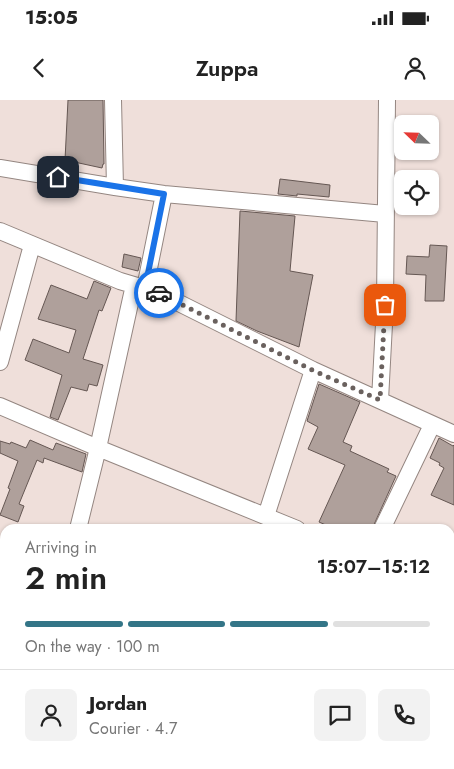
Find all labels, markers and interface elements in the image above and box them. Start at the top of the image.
text: 15:05 [25,4,78,31]
text: Zuppa [196,52,258,84]
icon: back [25,54,53,82]
icon: person [401,54,429,82]
north arrow [394,115,439,160]
map controls [394,115,439,215]
pin [37,156,79,198]
icon: home [44,163,72,191]
button: locate [394,170,439,215]
courier [134,268,184,318]
icon: car [145,279,173,307]
pin [364,284,406,326]
icon: bag [371,291,399,319]
text: Arriving in [25,536,97,559]
text: 15:07–15:12 [317,553,430,580]
text: 2 min [25,555,107,601]
text: On the way · 100 m [25,635,160,658]
button: person [25,689,77,741]
button: chat [314,689,366,741]
button: phone [378,689,430,741]
text: Jordan [89,690,147,717]
text: Courier · 4.7 [89,717,177,740]

